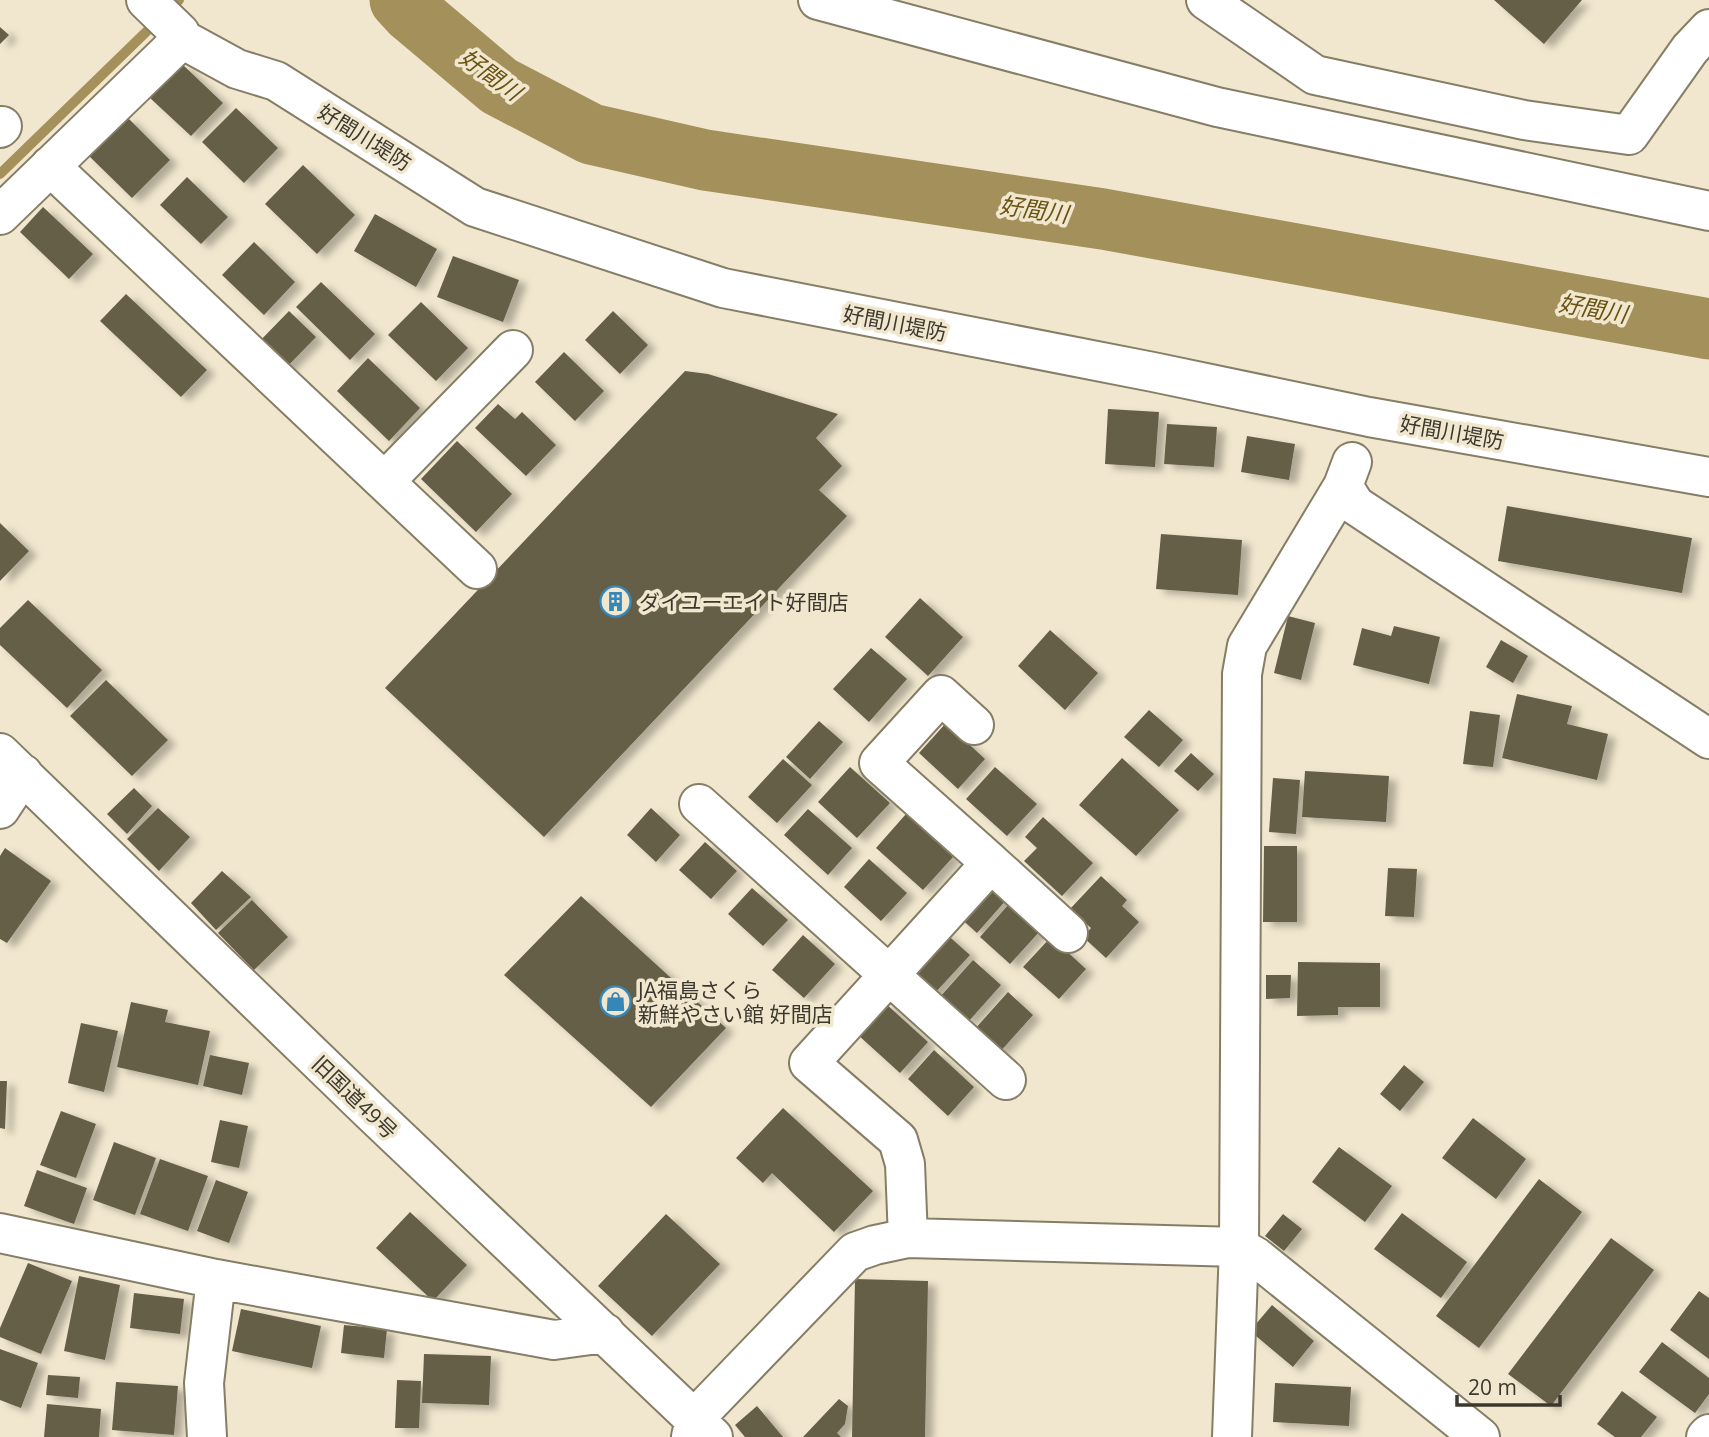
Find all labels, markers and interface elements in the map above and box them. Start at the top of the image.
water label: 好間川 [454,41,531,109]
street label: 好間川堤防 [313,97,417,177]
water label: 好間川 [998,188,1073,230]
water label: 好間川 [1556,286,1633,330]
street label: 好間川堤防 [841,299,949,347]
street label: 好間川堤防 [1398,409,1506,455]
building icon: ダイユーエイト好間店 [599,585,633,619]
place label: ダイユーエイト好間店 [639,588,849,616]
place label: JA福島さくら 新鮮やさい館 好間店 [636,976,832,1028]
shop icon: JA福島さくら 新鮮やさい館 好間店 [598,985,632,1019]
street label: 旧国道49号 [306,1049,404,1145]
scale bar [1457,1364,1560,1408]
text: 20 m [1468,1373,1517,1401]

